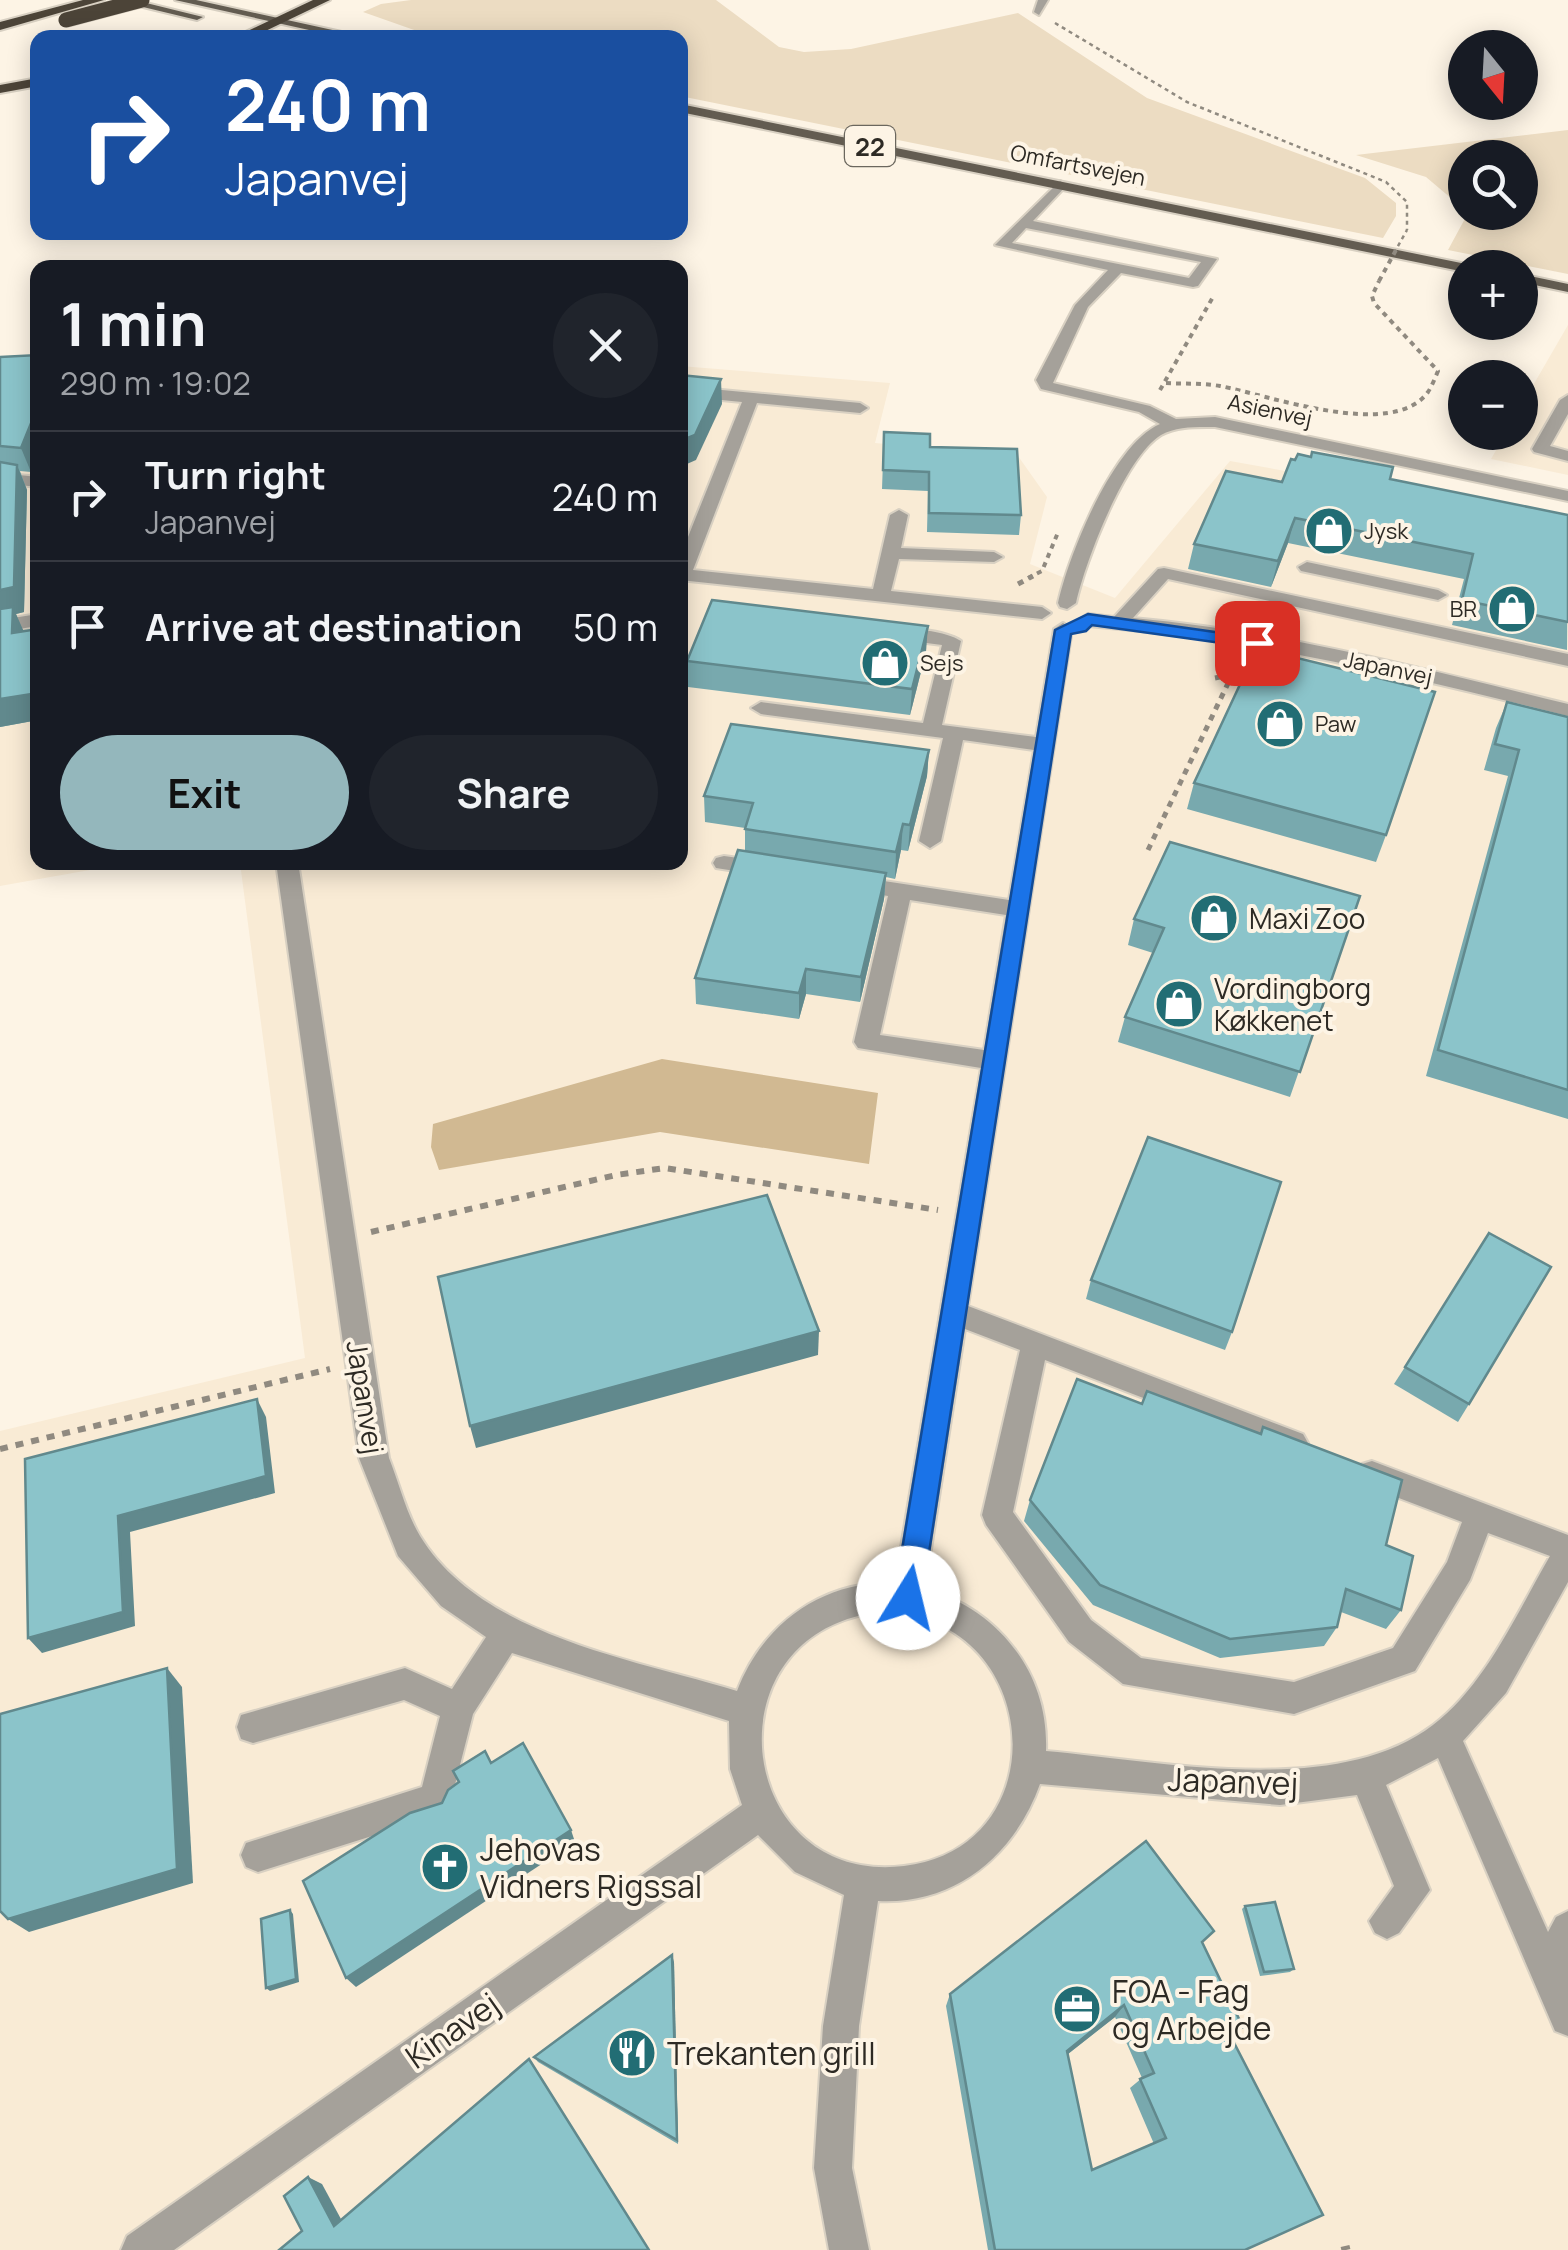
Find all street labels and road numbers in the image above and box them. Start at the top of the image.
road number: 22 [845,126,895,166]
street label: Omfartsvejen [1008,137,1148,193]
street label: Asienvej [1225,386,1315,434]
street label: Japanvej [1341,644,1435,692]
street label: Japanvej [338,1338,394,1456]
street label: Japanvej [1167,1757,1299,1805]
street label: Kinavej [396,1982,508,2078]

